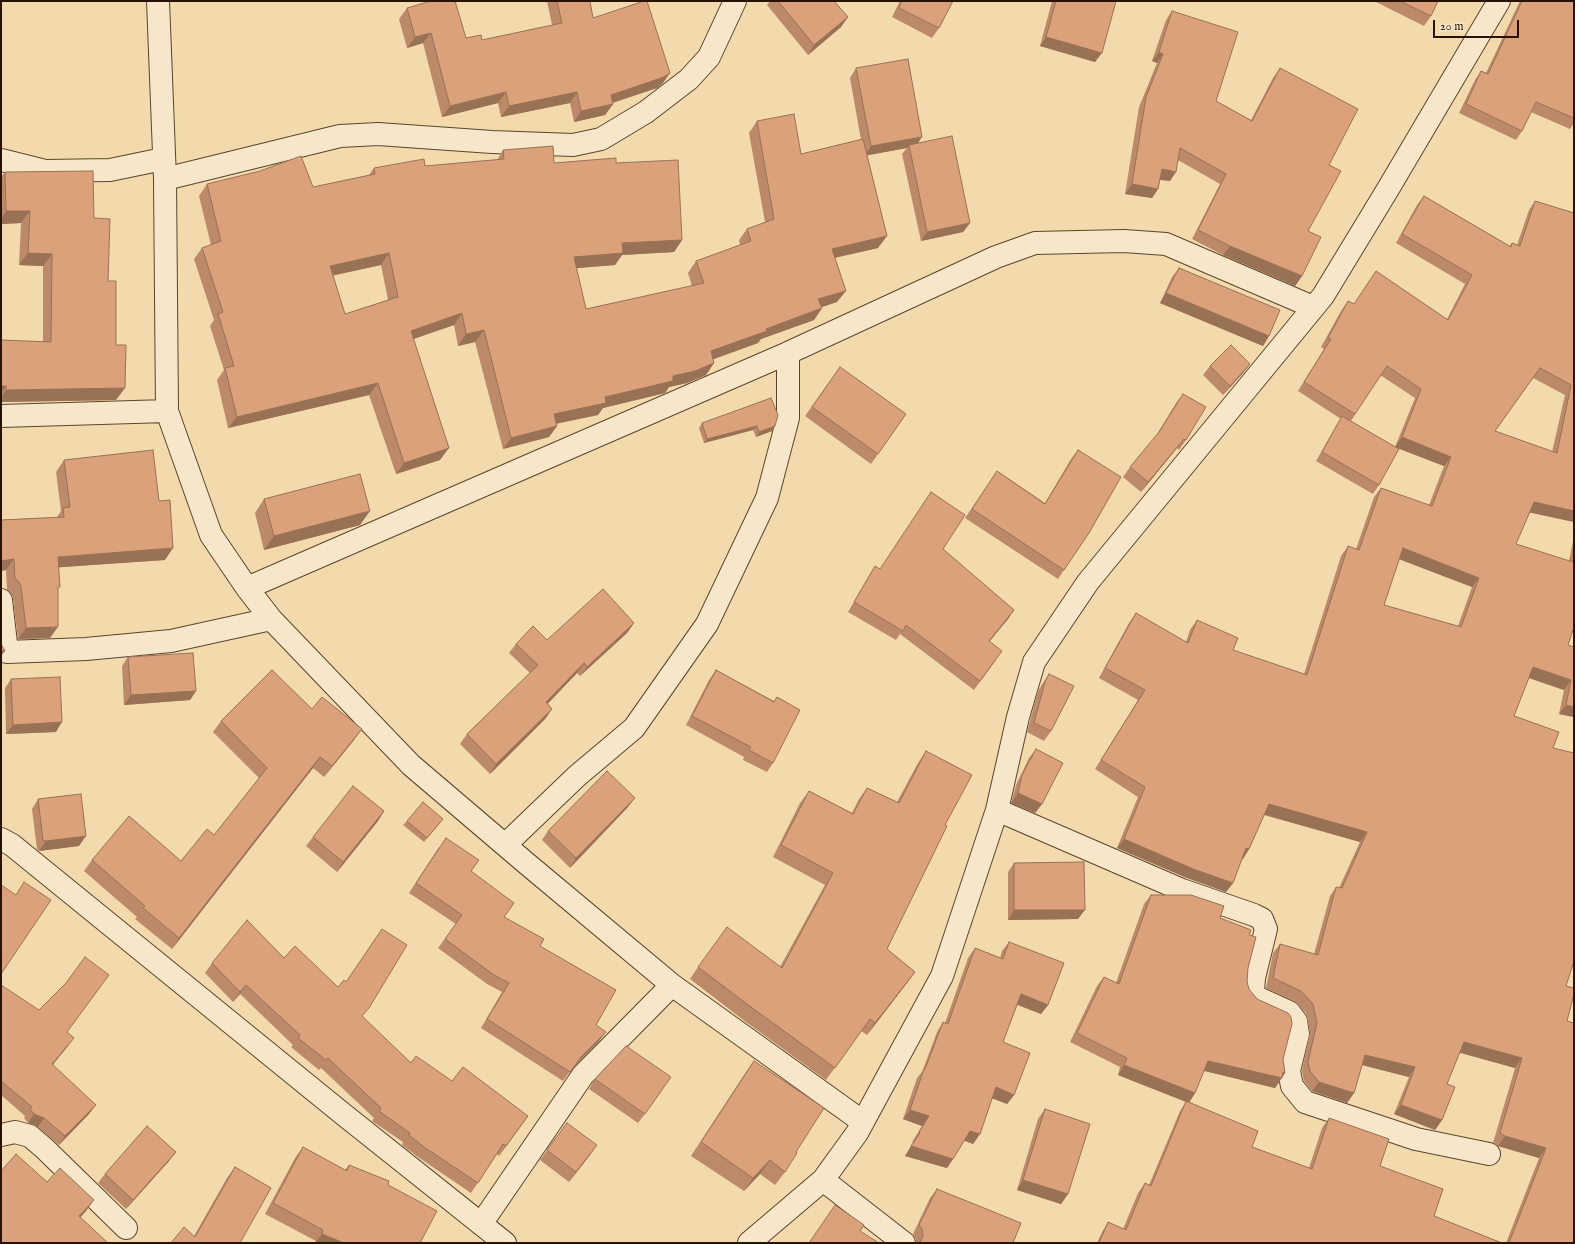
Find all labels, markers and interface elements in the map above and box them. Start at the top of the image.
scale bar [1435,12,1521,38]
text: 20 m [1440,19,1463,34]

